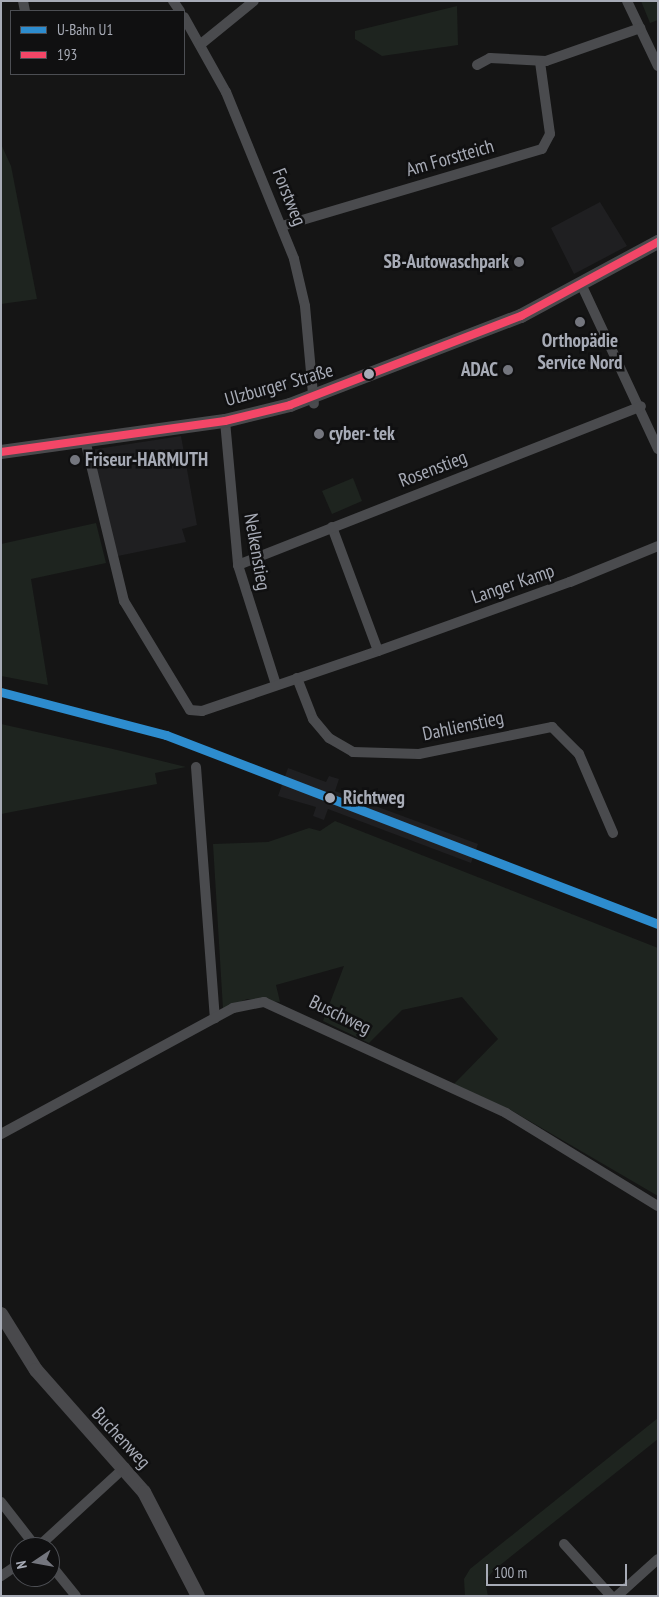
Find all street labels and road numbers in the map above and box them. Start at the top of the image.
street label: Am Forstteich [403,135,497,181]
street label: Forstweg [267,165,311,229]
street label: Ulzburger Straße [222,359,336,411]
street label: Rosenstieg [396,446,470,492]
street label: Nelkenstieg [239,512,275,592]
street label: Langer Kamp [469,559,557,609]
street label: Dahlienstieg [420,706,506,746]
street label: Buschweg [305,990,375,1040]
street label: Buchenweg [87,1403,155,1473]

